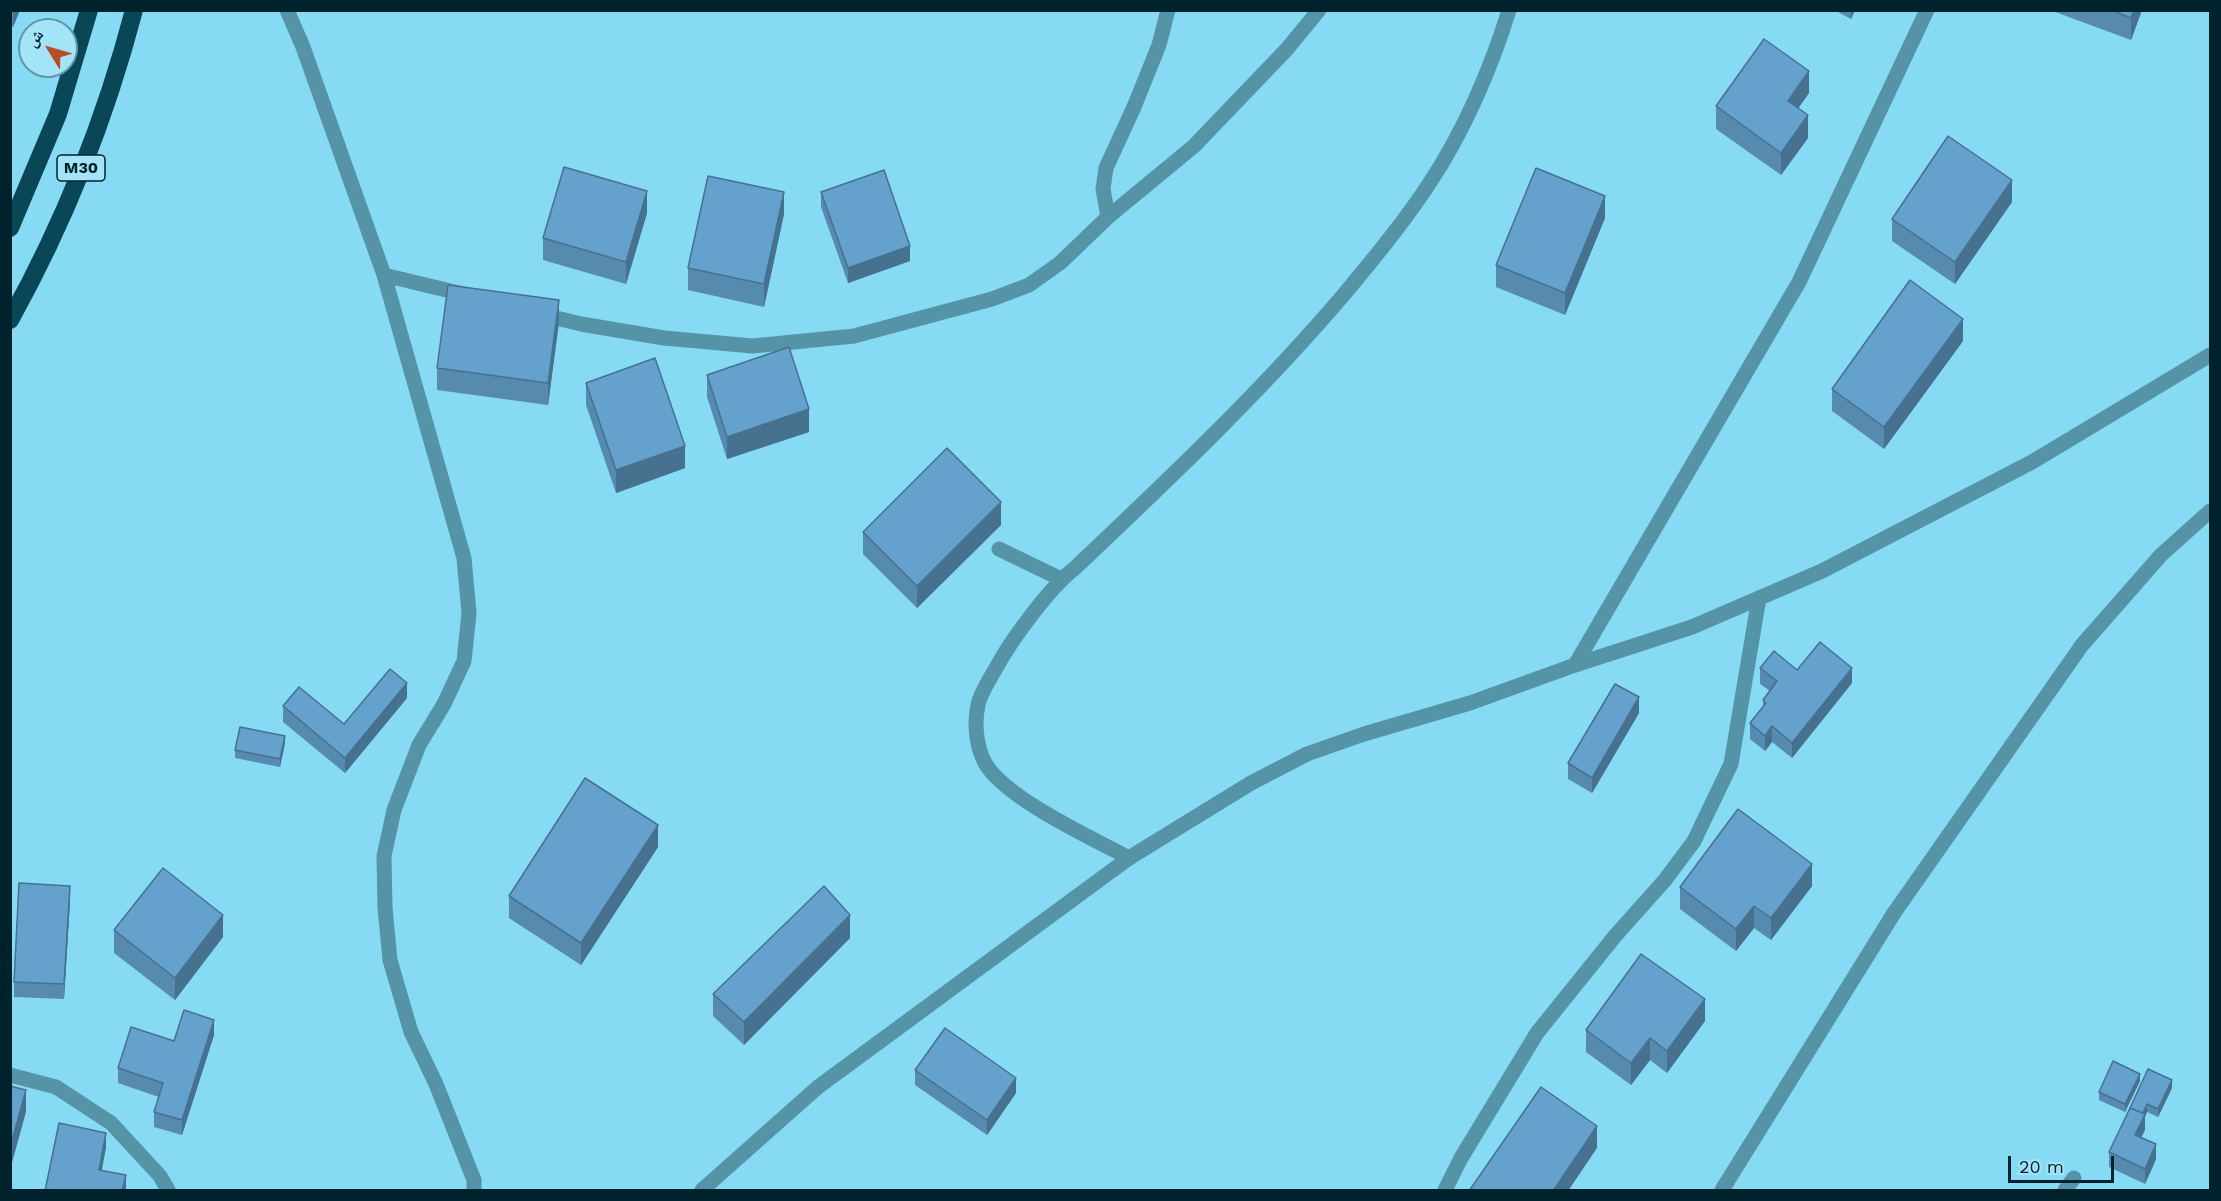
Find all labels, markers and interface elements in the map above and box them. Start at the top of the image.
north arrow [18,18,78,78]
text: ش [22,26,48,51]
road number: M30 [57,155,105,181]
scale bar [2011,1144,2118,1182]
text: 20 m [2019,1156,2064,1177]

